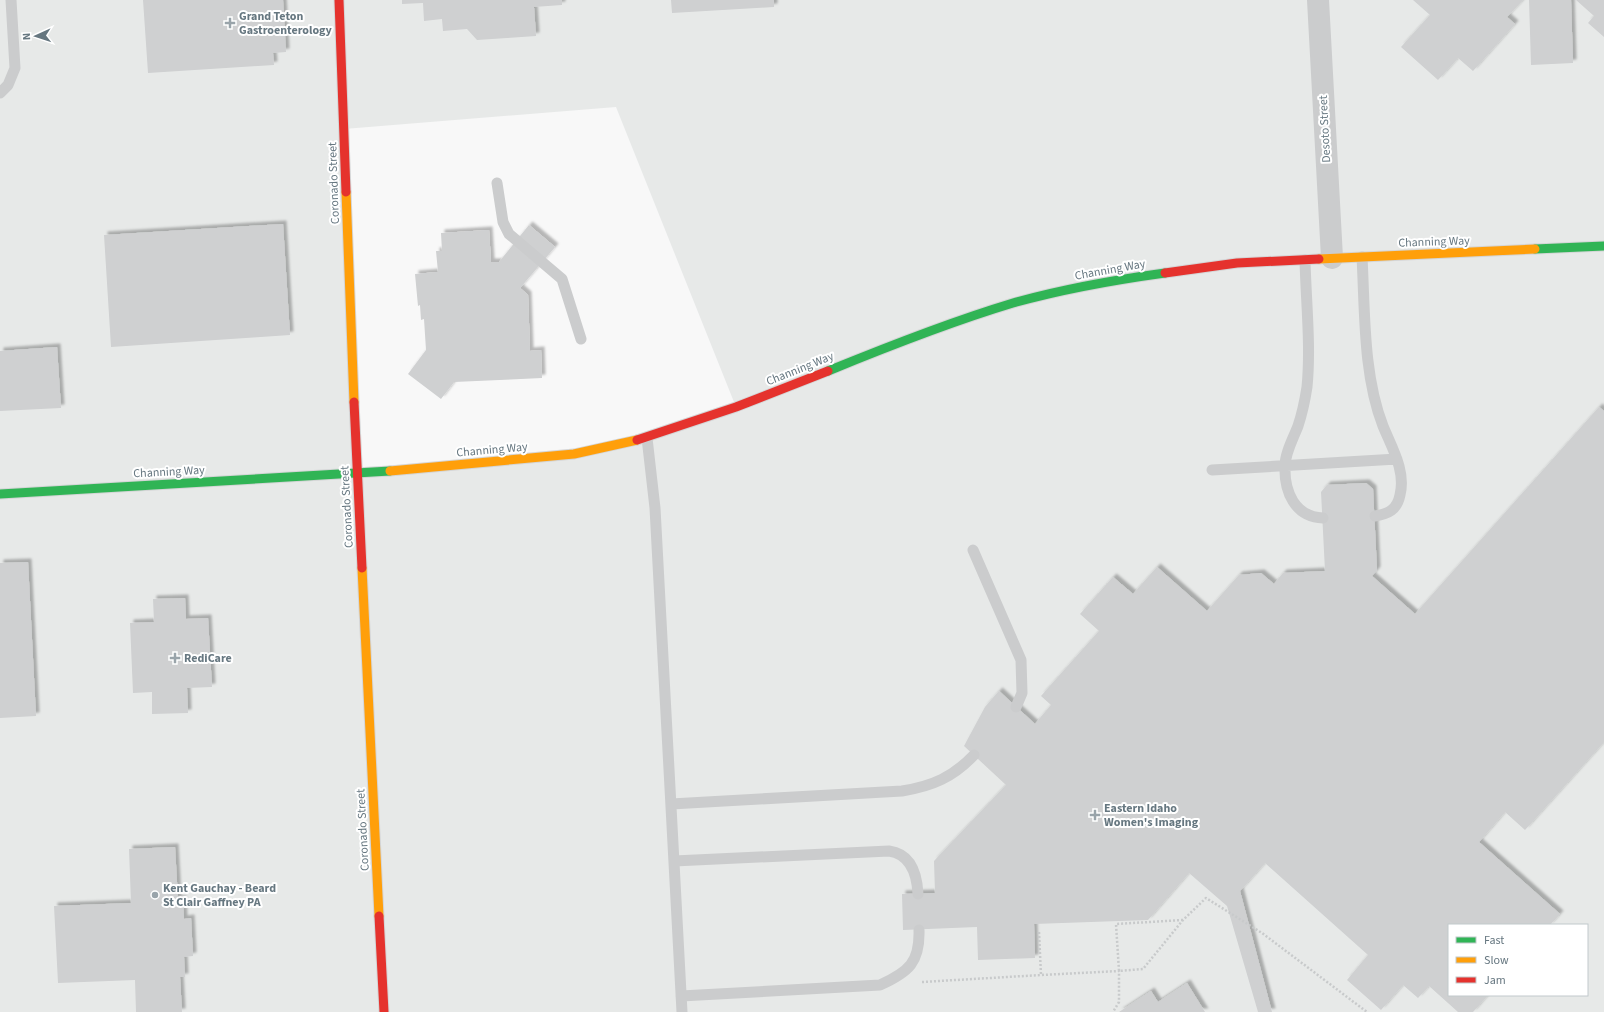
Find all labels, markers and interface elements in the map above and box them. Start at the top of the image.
place label: Grand Teton Gastroenterology [239,8,333,39]
north arrow [16,16,56,56]
marker: Grand Teton Gastroenterology [224,17,236,29]
text: N [19,32,34,41]
street label: Desoto Street [1315,95,1335,163]
street label: Coronado Street [324,142,344,224]
street label: Channing Way [1398,232,1470,252]
street label: Channing Way [1073,255,1147,285]
street label: Channing Way [764,348,837,390]
street label: Channing Way [456,438,529,462]
street label: Channing Way [133,462,205,482]
street label: Coronado Street [336,466,358,548]
place label: RediCare [184,650,232,667]
marker: RediCare [169,652,181,664]
street label: Coronado Street [352,789,374,871]
place label: Eastern Idaho Women's Imaging [1104,800,1199,831]
marker: Eastern Idaho Women's Imaging [1089,809,1101,821]
place label: Kent Gauchay - Beard St Clair Gaffney PA [163,880,276,911]
marker: Kent Gauchay - Beard St Clair Gaffney PA [150,890,160,900]
legend [1448,924,1588,996]
text: Fast [1484,932,1504,949]
text: Slow [1484,952,1509,969]
text: Jam [1484,972,1506,989]

